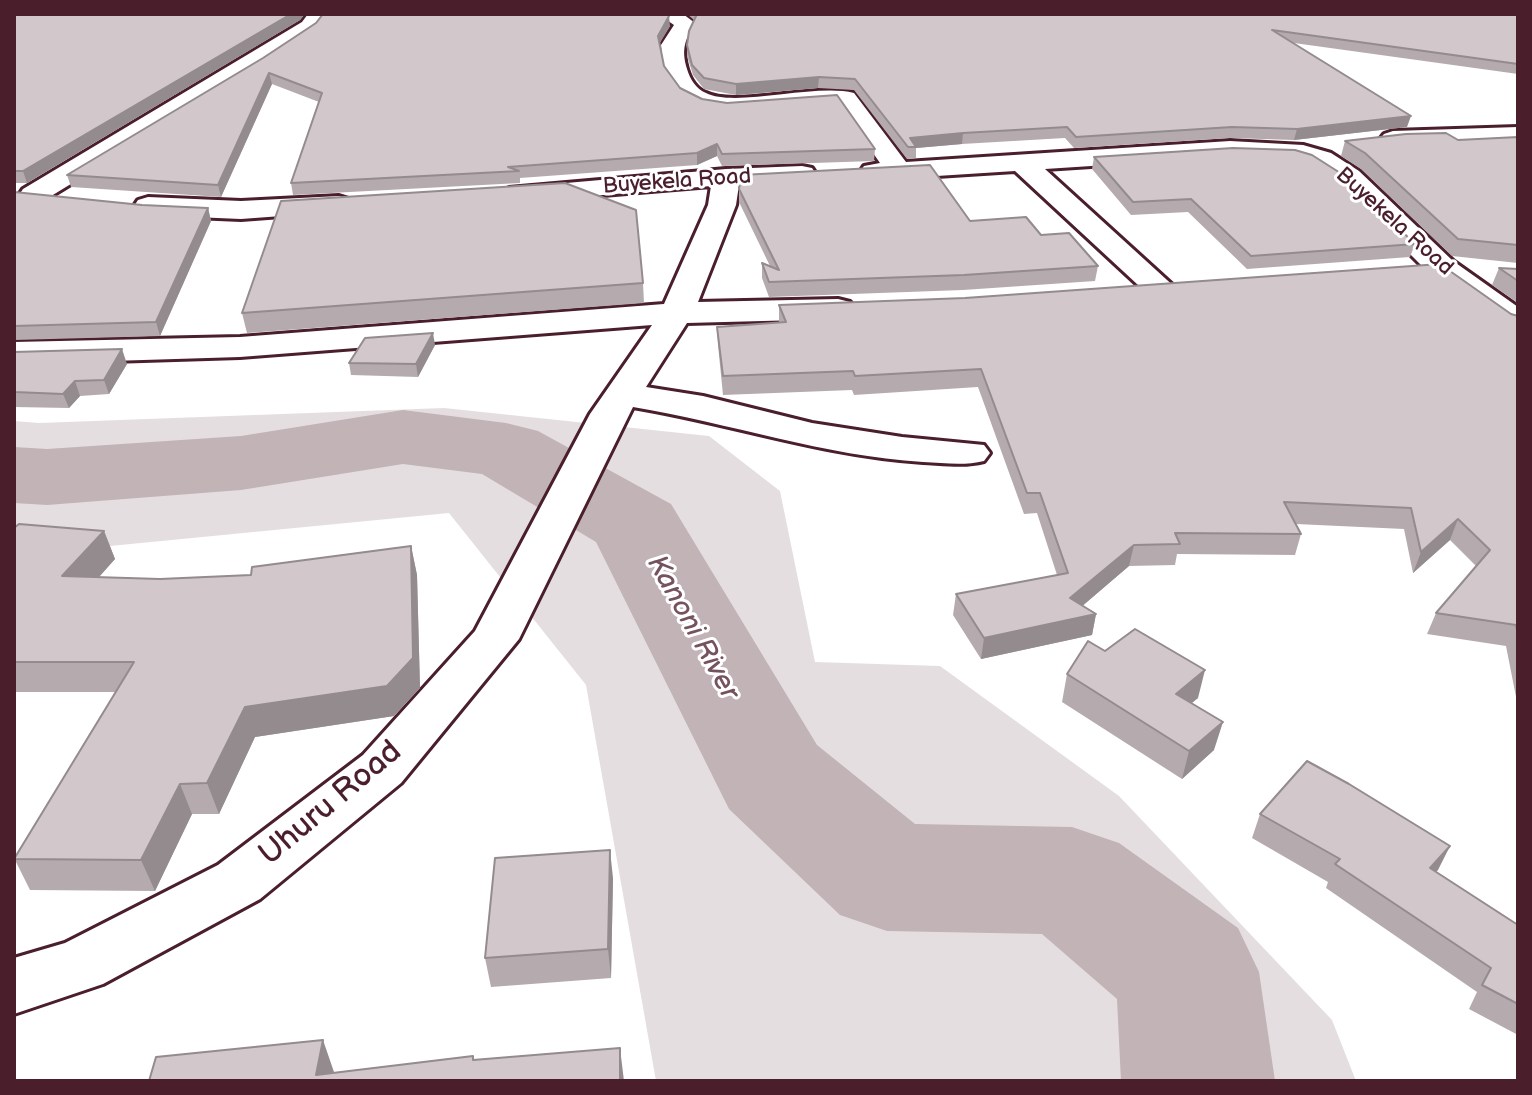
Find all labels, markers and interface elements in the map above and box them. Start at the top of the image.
street label: Buyekela Road [1330,162,1458,282]
street label: Buyekela Road [602,164,752,200]
water label: Kanoni River [639,550,745,706]
street label: Uhuru Road [252,733,410,875]

